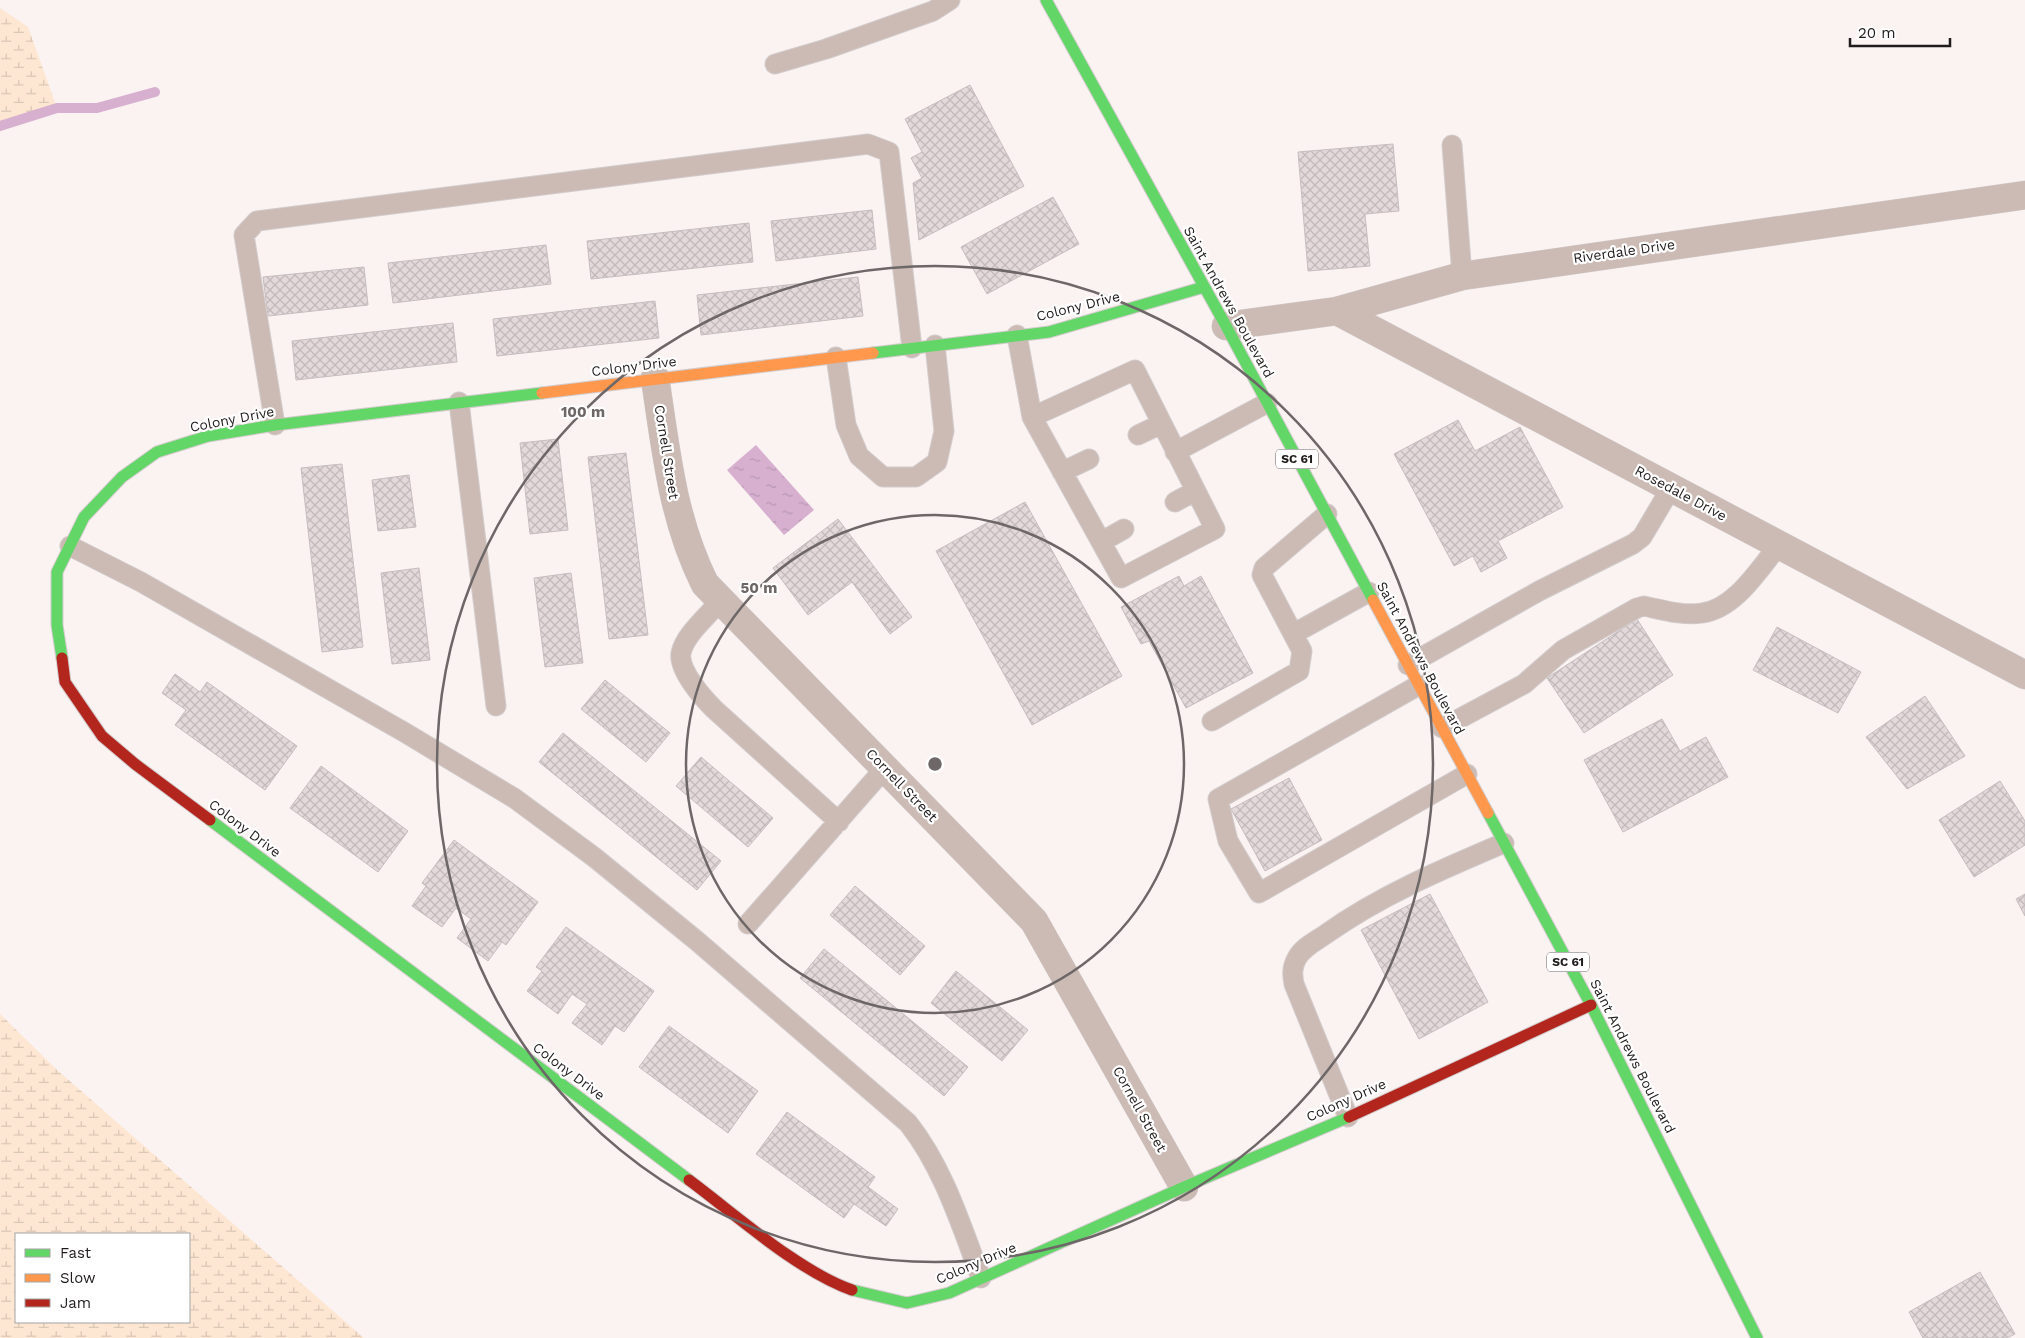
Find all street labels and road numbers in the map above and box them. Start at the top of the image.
street label: Saint Andrews Boulevard [1181,224,1277,380]
street label: Riverdale Drive [1572,236,1676,266]
street label: Colony Drive [1035,288,1121,324]
street label: Colony Drive [591,353,677,379]
street label: Colony Drive [188,403,276,435]
street label: Cornell Street [652,404,682,501]
road number: SC 61 [1276,449,1318,468]
street label: Rosedale Drive [1632,462,1730,524]
street label: Saint Andrews Boulevard [1374,579,1468,737]
street label: Cornell Street [863,745,941,825]
street label: Colony Drive [206,796,284,860]
road number: SC 61 [1547,952,1589,972]
street label: Saint Andrews Boulevard [1587,976,1679,1136]
street label: Colony Drive [530,1039,608,1103]
street label: Cornell Street [1110,1063,1170,1155]
street label: Colony Drive [1304,1075,1388,1125]
street label: Colony Drive [933,1239,1019,1287]

